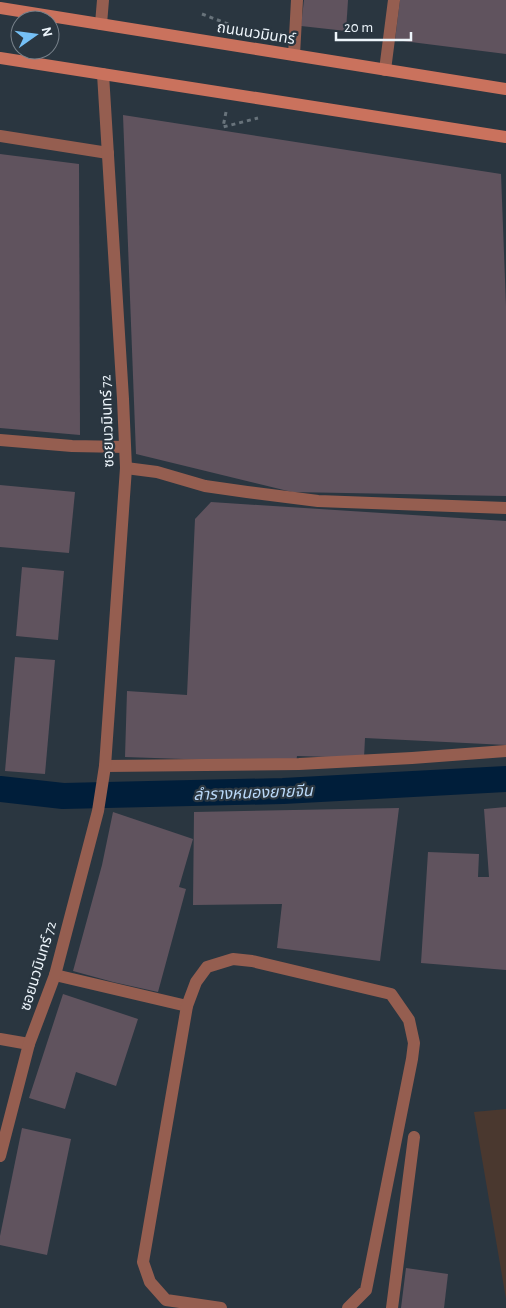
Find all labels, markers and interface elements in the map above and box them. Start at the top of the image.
north arrow [10,10,60,60]
scale bar [336,10,411,42]
street label: ถนนนวมินทร์ [216,20,297,47]
text: 20 m [344,20,373,35]
text: N [39,26,55,39]
street label: ซอยนวมินทร์ 72 [98,374,117,468]
water label: ลำรางหนองยายจีน [193,783,314,803]
street label: ซอยนวมินทร์ 72 [18,919,59,1013]

